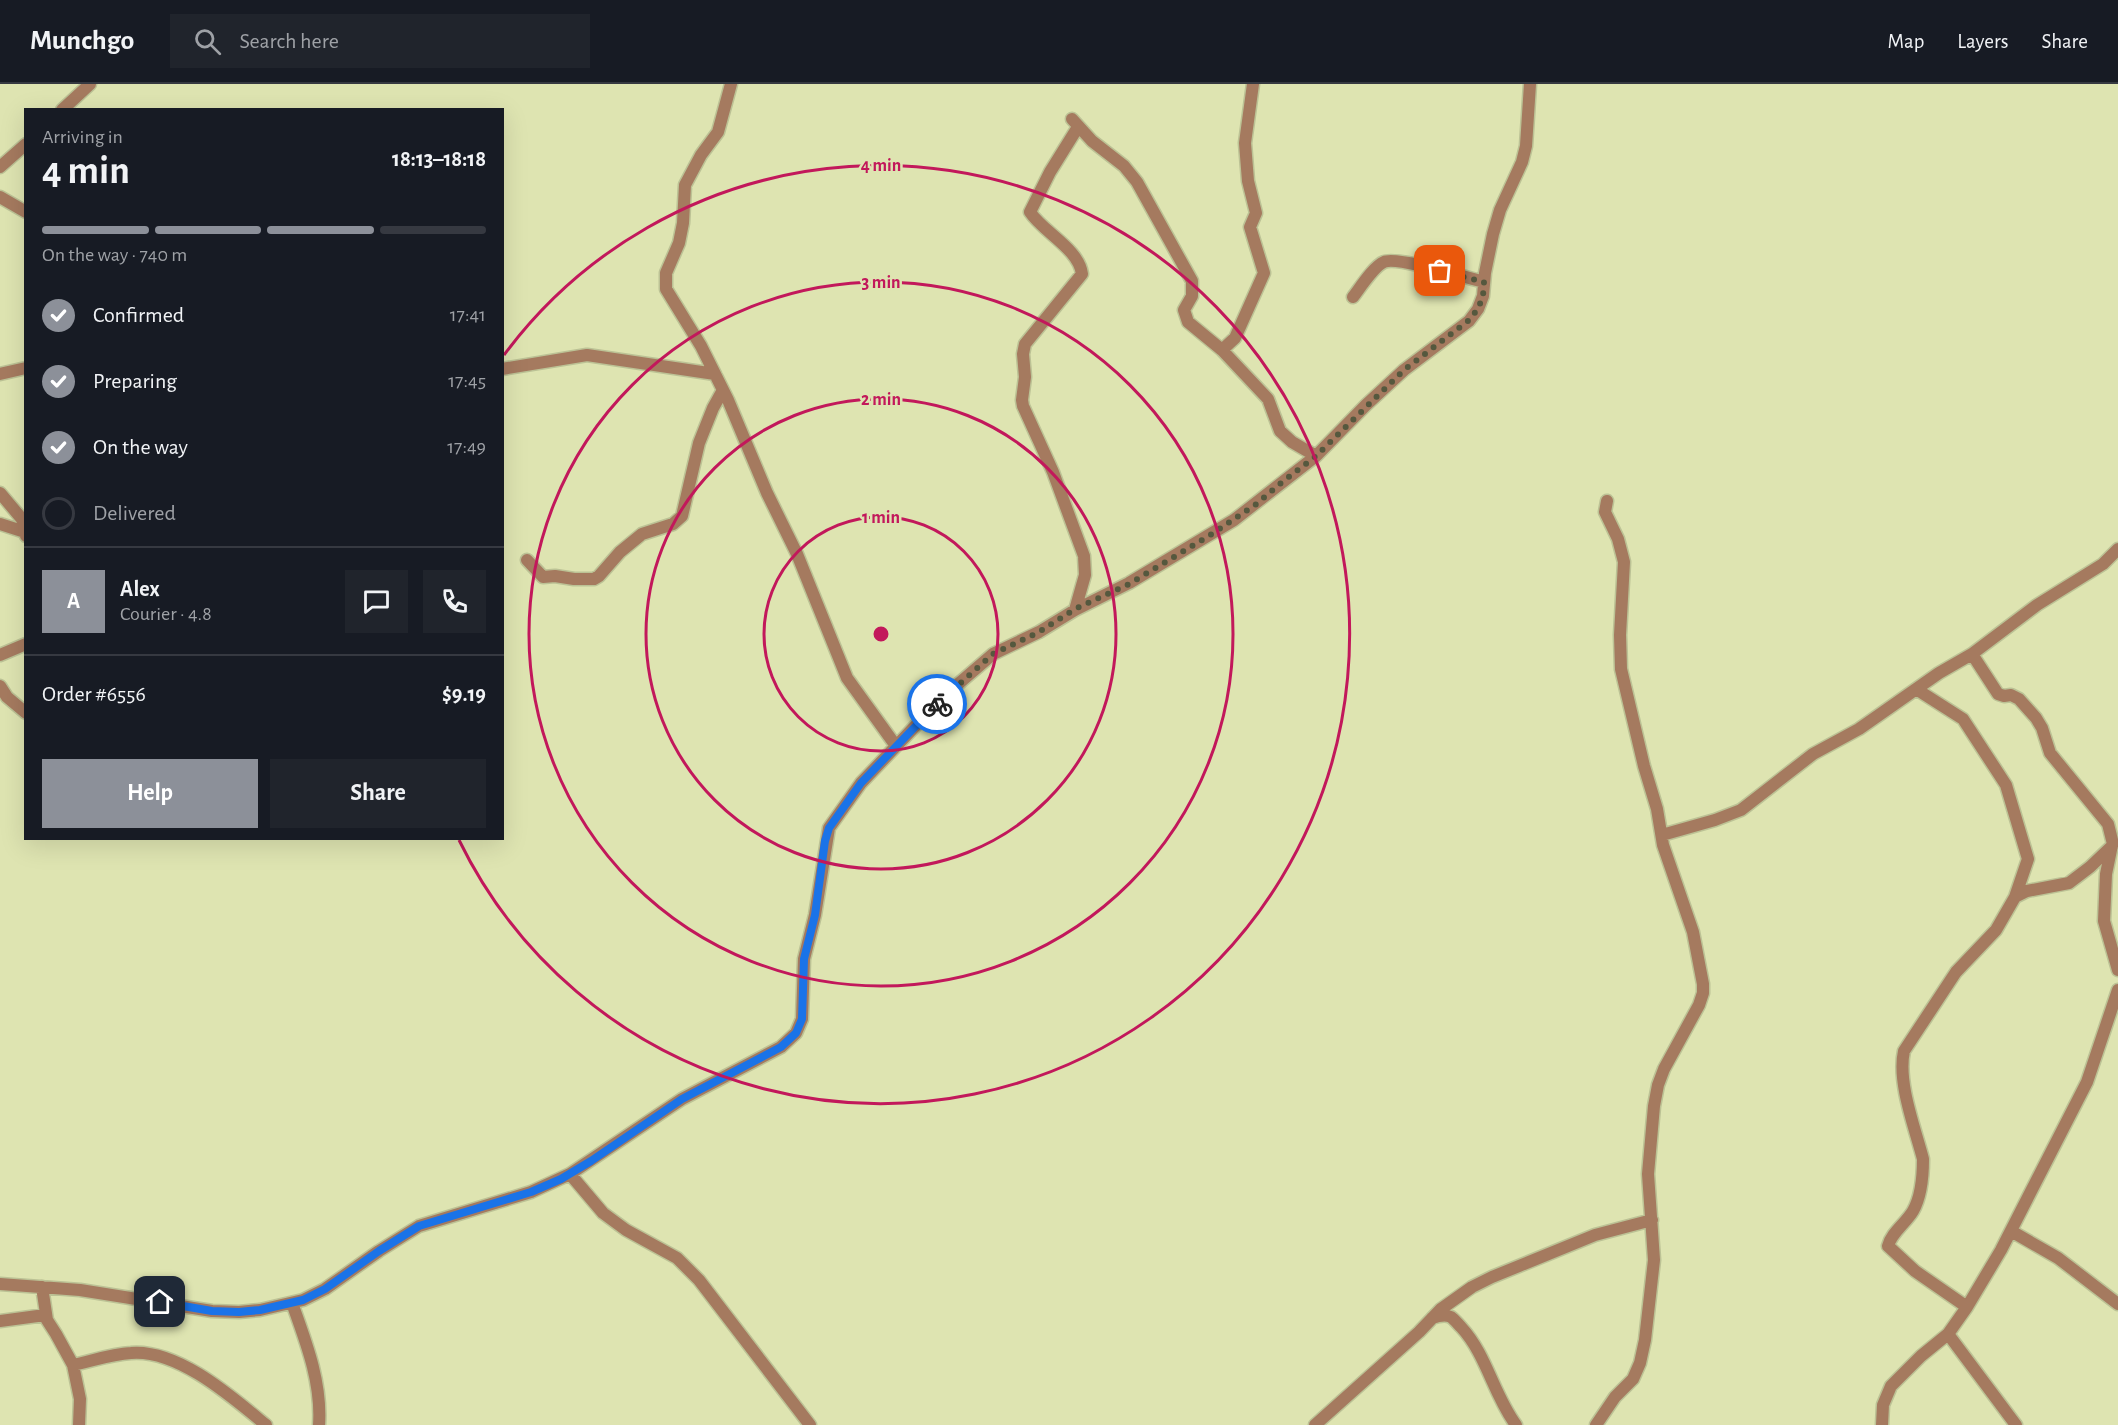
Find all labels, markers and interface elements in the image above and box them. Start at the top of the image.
search box [170,14,590,68]
icon: search [191,25,224,58]
text: Munchgo [30,27,134,55]
text: Search here [239,30,339,52]
text: Map [1888,31,1924,52]
text: Layers [1957,31,2008,52]
text: Share [2041,31,2088,52]
text: Arriving in [42,127,123,147]
text: 18:13–18:18 [392,148,486,170]
text: 4 min [42,152,130,191]
text: 4 min [861,157,901,175]
text: On the way · 740 m [42,245,187,265]
pin [1414,245,1465,296]
icon: bag [1423,254,1456,287]
text: 3 min [861,274,901,292]
icon: check [42,299,75,332]
text: Confirmed [93,304,184,326]
text: 17:41 [450,305,486,325]
icon: check [42,365,75,398]
text: Preparing [93,370,177,392]
text: 17:45 [448,371,486,391]
text: 2 min [861,391,901,409]
icon: check [42,431,75,464]
text: On the way [93,436,188,458]
text: 17:49 [447,437,486,457]
text: Delivered [93,502,176,524]
text: 1 min [862,509,900,527]
button: chat [345,570,408,633]
button: phone [423,570,486,633]
text: Alex [120,578,160,600]
text: A [67,590,80,612]
text: Courier · 4.8 [120,604,212,624]
centre of rings [871,624,891,644]
courier [907,674,967,734]
text: Order #6556 [42,683,146,705]
text: $9.19 [442,683,486,705]
icon: bike [921,688,954,721]
button: Help [42,759,258,828]
button: Share [270,759,486,828]
pin [134,1276,185,1327]
icon: home [143,1285,176,1318]

